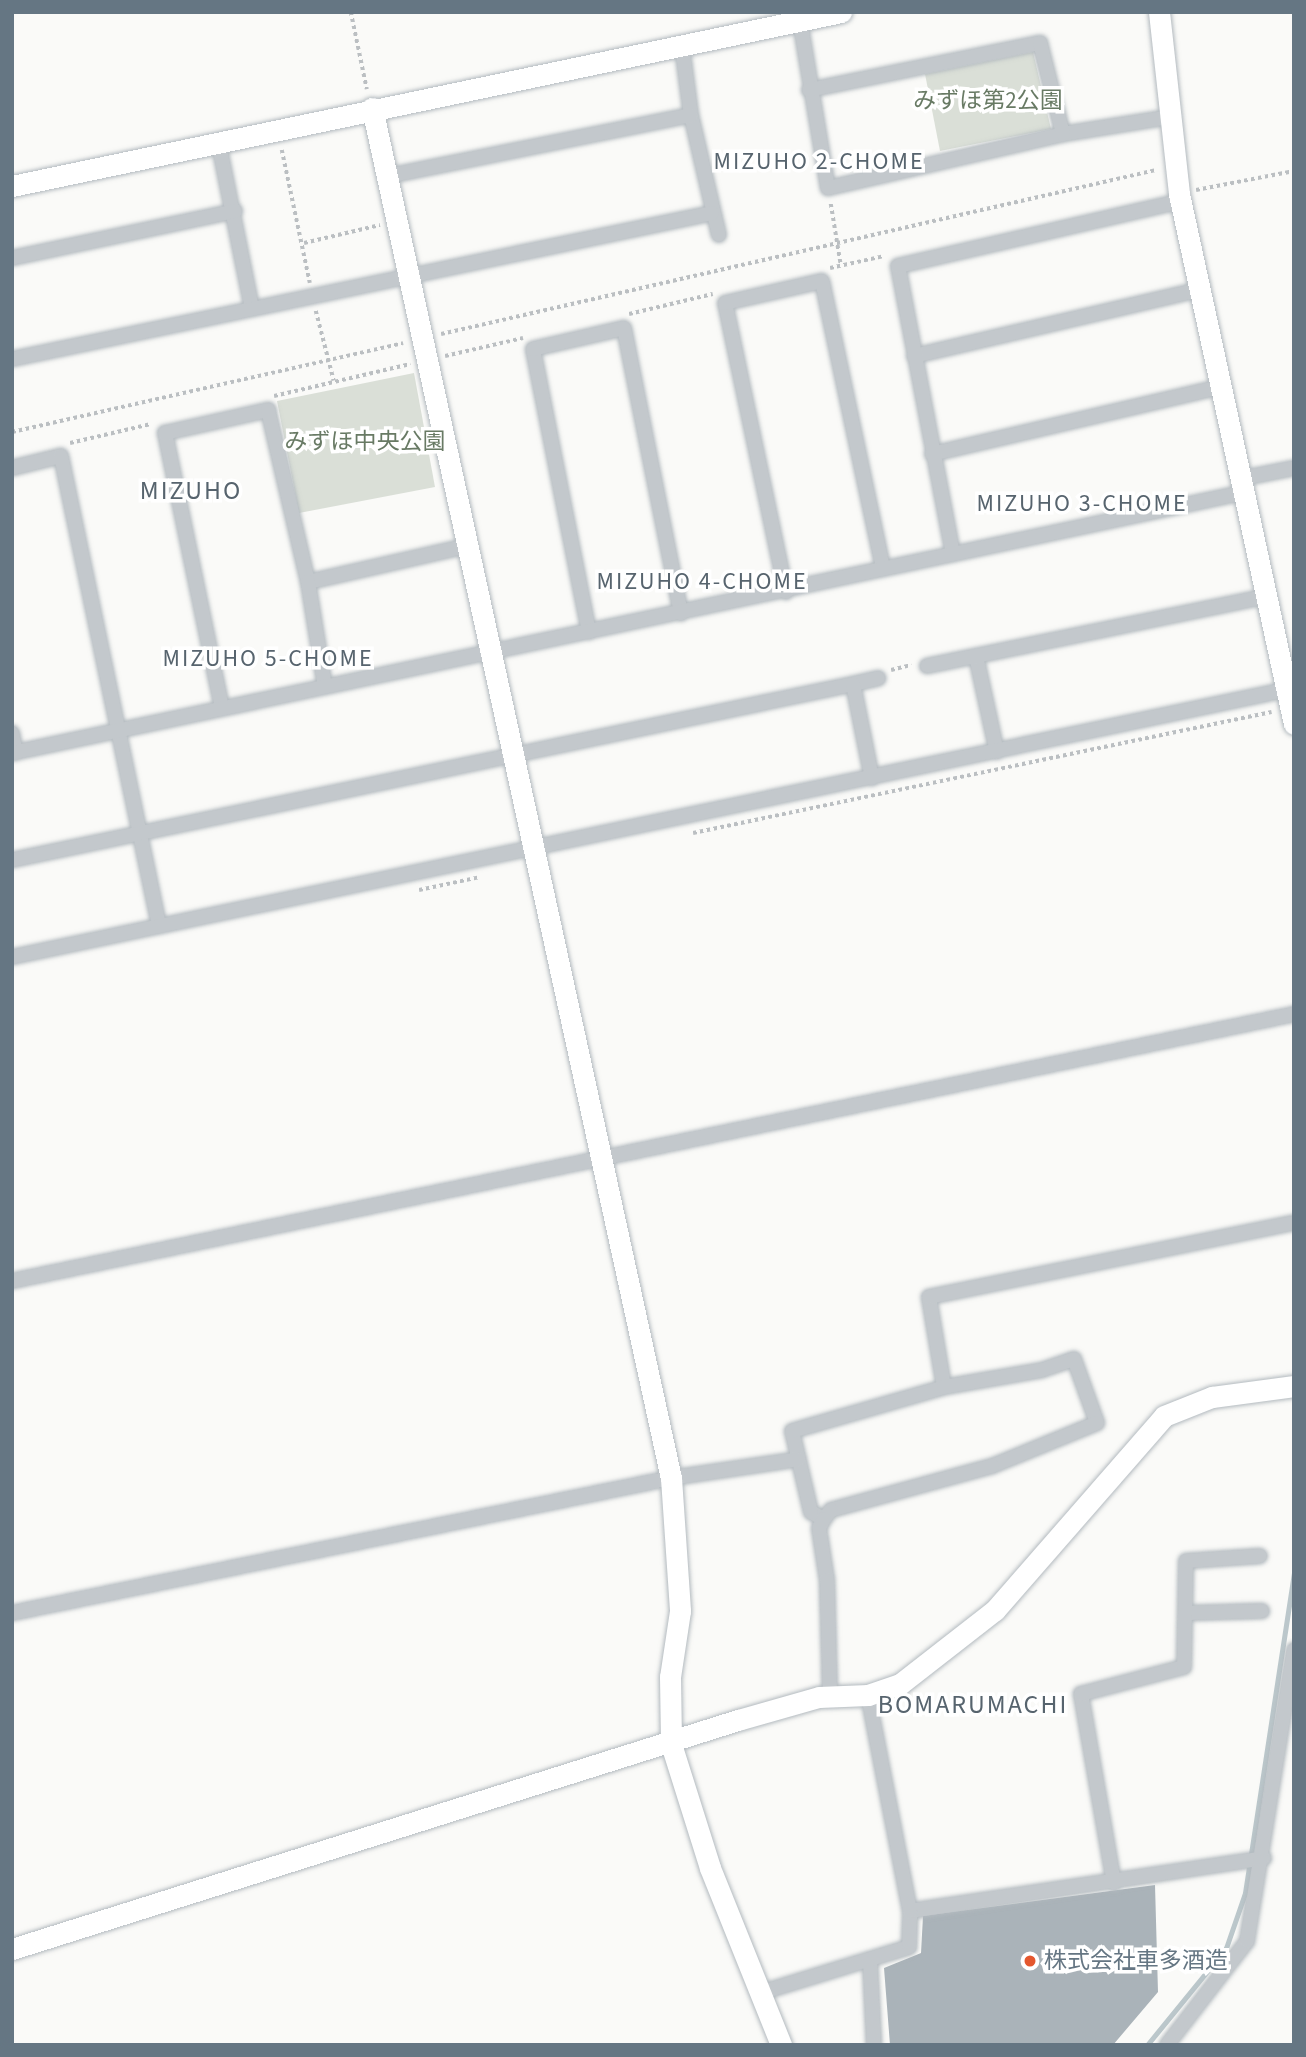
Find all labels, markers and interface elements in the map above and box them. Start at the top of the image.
park label: みずほ第2公園 [913,87,1063,115]
district label: MIZUHO 2-CHOME [715,148,923,176]
park label: みずほ中央公園 [285,428,445,456]
district label: MIZUHO [141,475,241,507]
district label: MIZUHO 3-CHOME [978,490,1186,518]
district label: MIZUHO 4-CHOME [598,568,806,596]
district label: MIZUHO 5-CHOME [164,645,372,673]
district label: BOMARUMACHI [879,1689,1067,1721]
place label: 株式会社車多酒造 [1044,1947,1228,1975]
marker: 株式会社車多酒造 [1022,1953,1038,1969]

